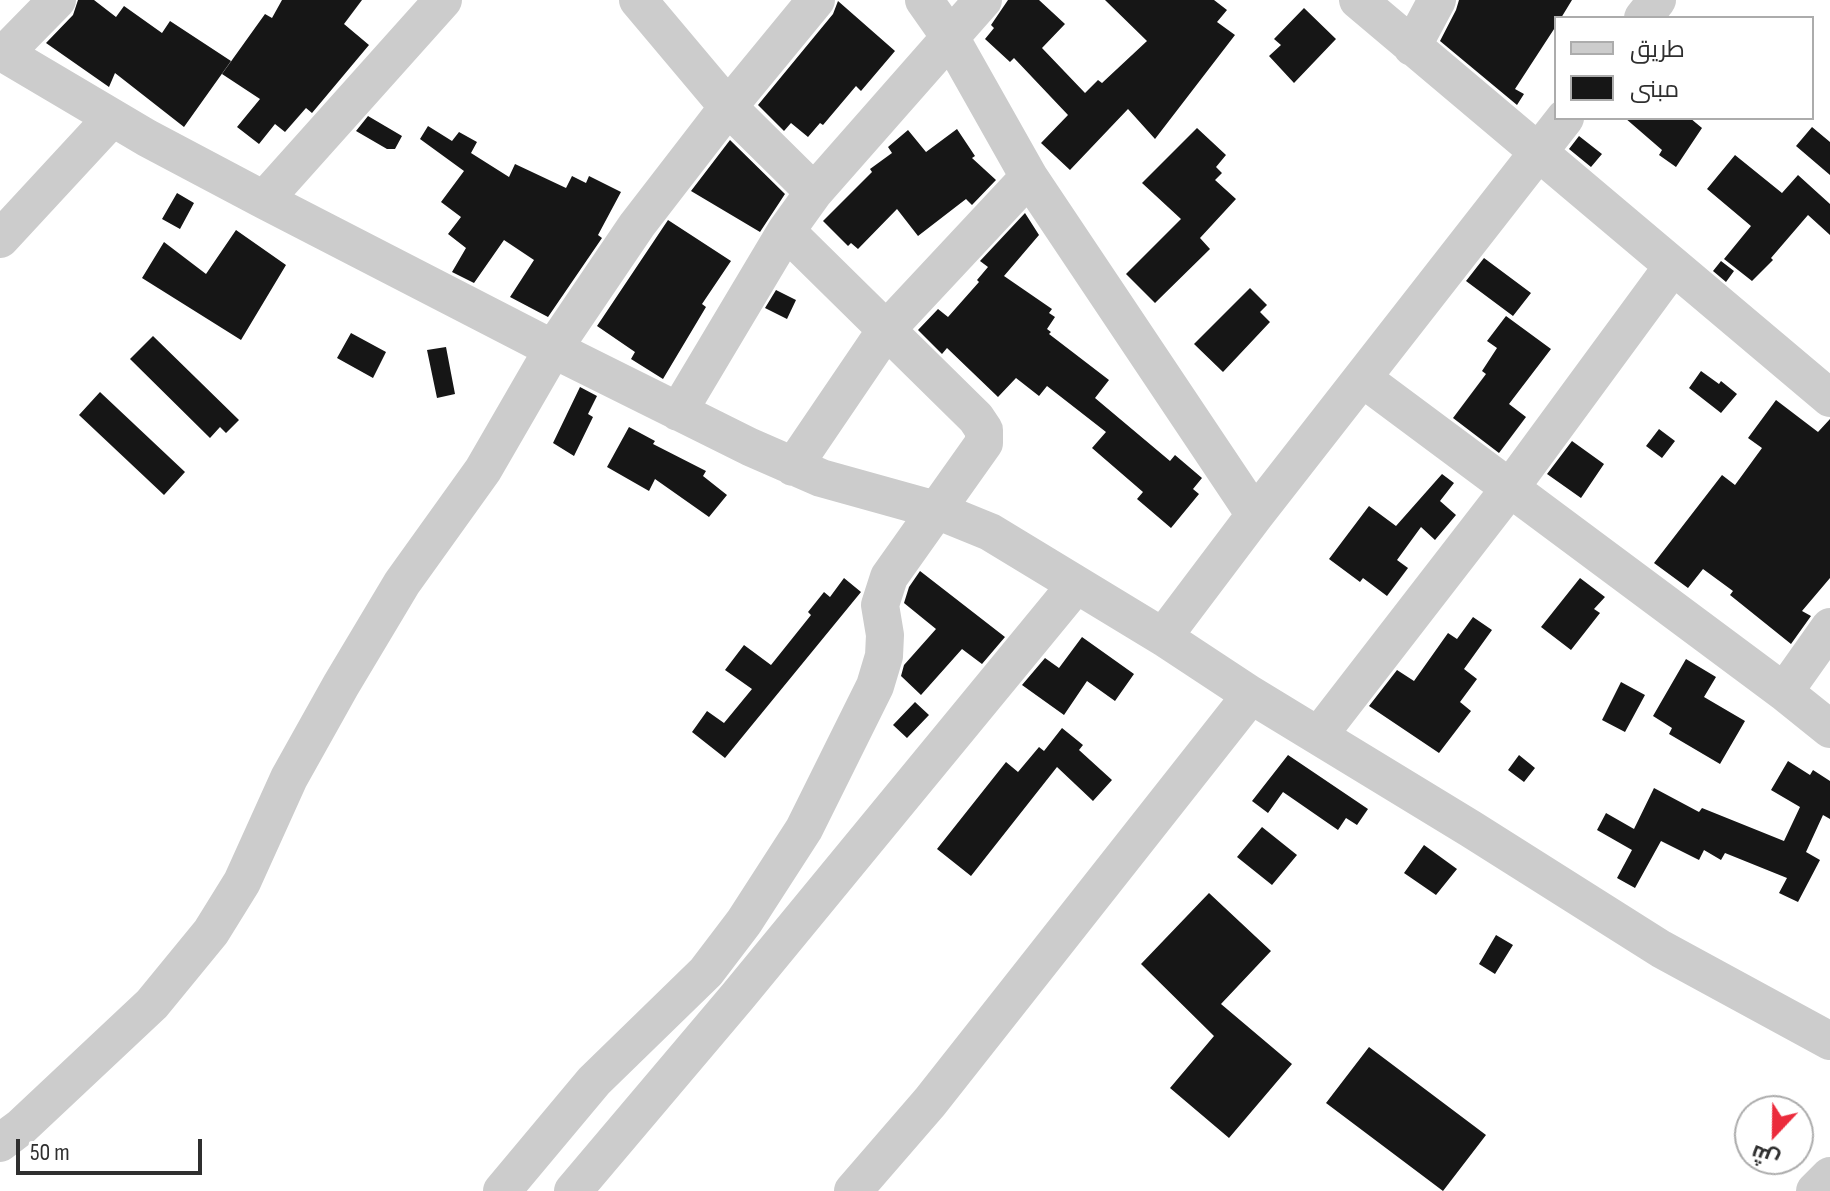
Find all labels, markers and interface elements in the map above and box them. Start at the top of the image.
legend [1554,16,1814,120]
text: طريق [1630,35,1685,64]
text: مبنى [1630,75,1679,104]
north arrow [1734,1095,1814,1175]
scale bar [20,1123,206,1173]
text: 50 m [30,1138,70,1167]
text: ش [1747,1138,1784,1174]

